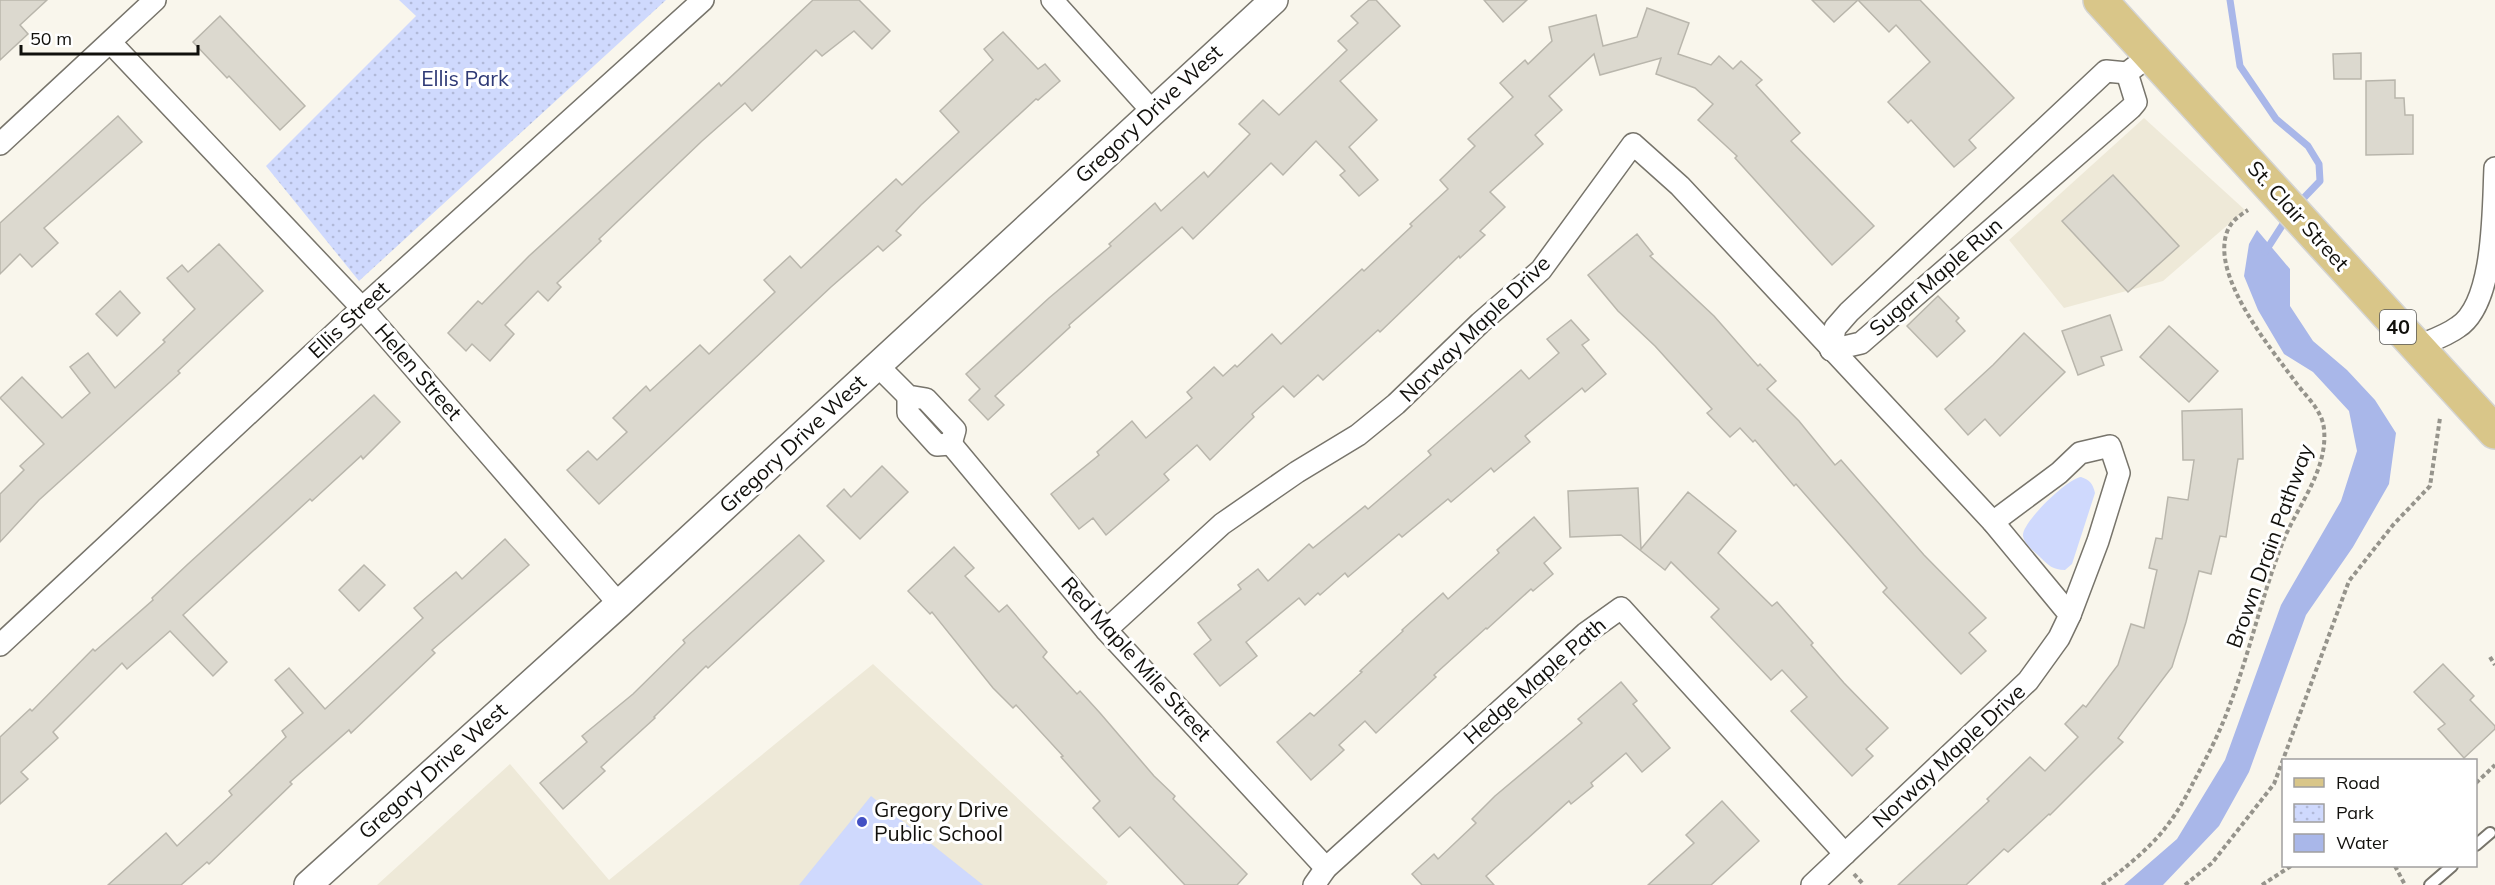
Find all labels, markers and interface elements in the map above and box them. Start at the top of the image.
scale bar [21,18,198,56]
text: 50 m [30,27,72,50]
street label: Gregory Drive West [1070,39,1227,188]
park label: Ellis Park [421,65,509,91]
street label: St. Clair Street [2243,155,2355,276]
street label: Sugar Maple Run [1864,211,2007,341]
street label: Norway Maple Drive [1394,250,1555,407]
street label: Ellis Street [302,275,394,363]
road number: 40 [2380,310,2416,344]
street label: Helen Street [370,318,468,425]
street label: Gregory Drive West [714,369,871,518]
street label: Brown Drain Pathway [2220,440,2318,651]
street label: Red Maple Mile Street [1056,571,1217,746]
street label: Hedge Maple Path [1458,611,1611,749]
street label: Norway Maple Drive [1867,678,2030,833]
street label: Gregory Drive West [353,697,512,844]
legend [2282,759,2477,867]
text: Road [2336,771,2380,794]
place label: Gregory Drive Public School [874,796,1009,846]
text: Park [2336,801,2375,824]
marker: Gregory Drive Public School [855,815,869,829]
text: Water [2336,831,2389,854]

